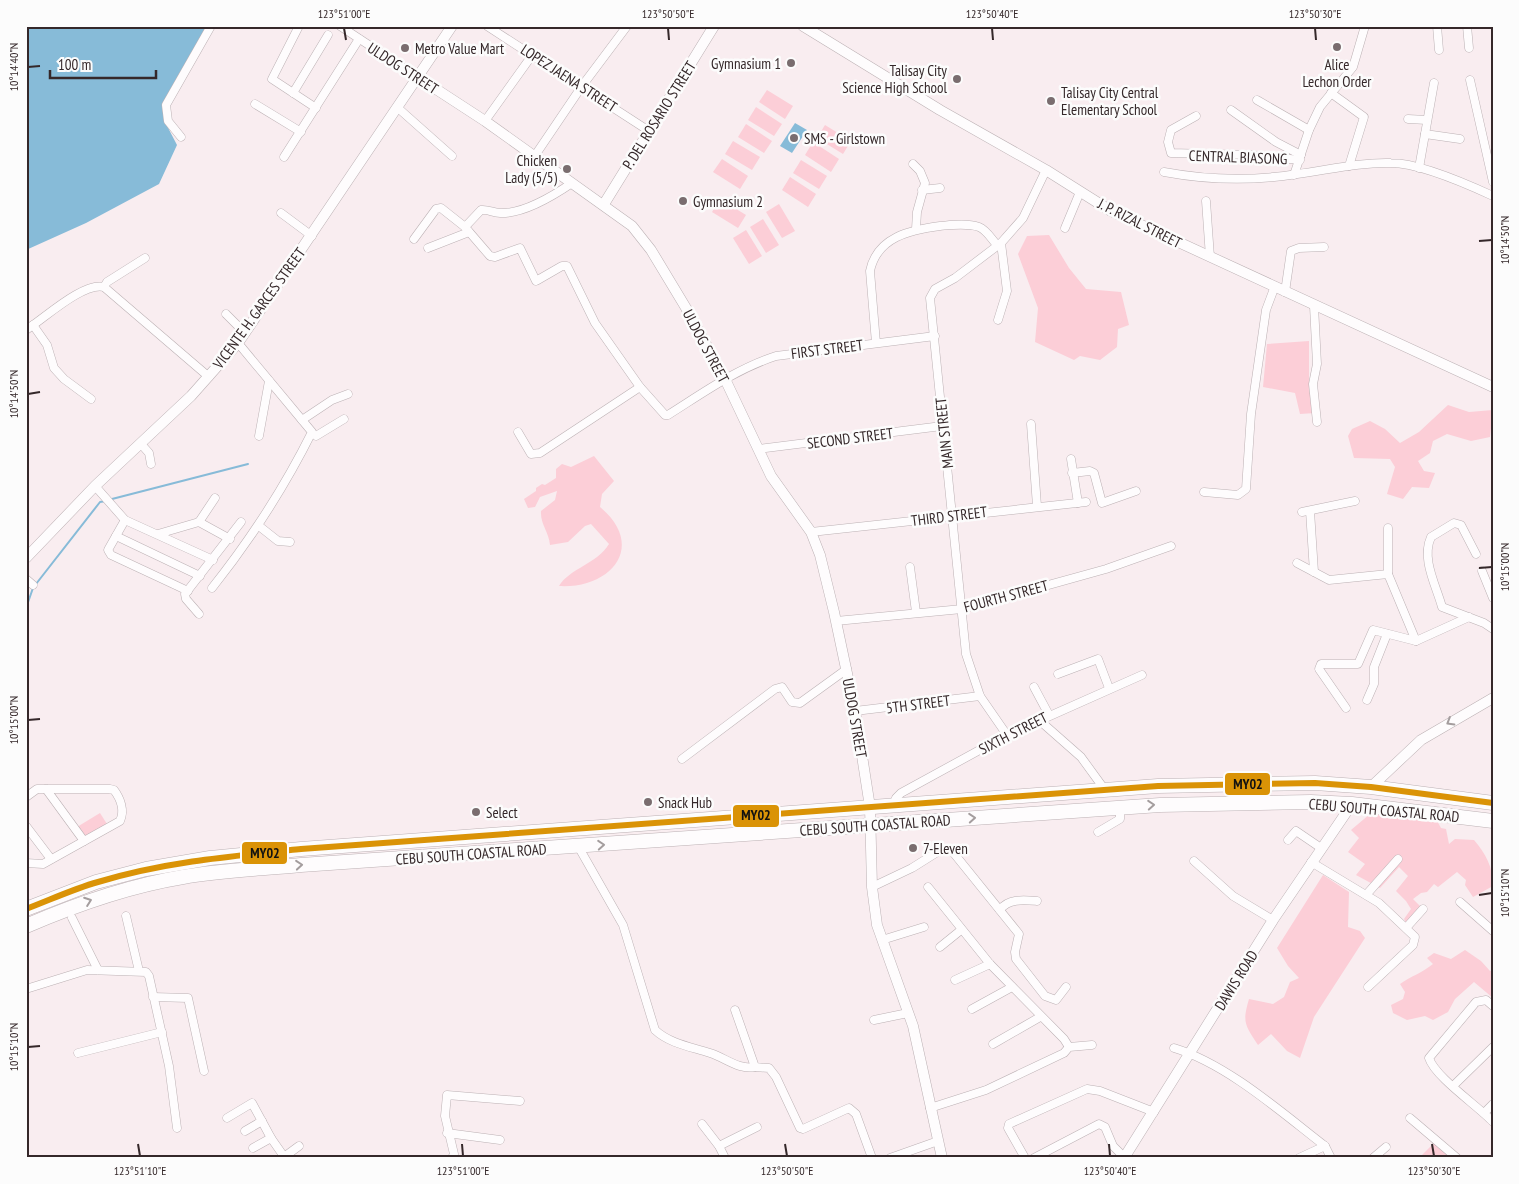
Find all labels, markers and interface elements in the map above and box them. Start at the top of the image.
text: 123°51'00"E [318,6,370,21]
text: 123°50'50"E [642,6,694,21]
text: 123°50'40"E [966,6,1018,21]
text: 123°50'30"E [1289,6,1341,21]
street label: ULDOG STREET [364,38,442,98]
place label: Metro Value Mart [415,39,504,58]
street label: LOPEZ JAENA STREET [517,40,621,116]
marker: Alice Lechon Order [1331,41,1343,53]
marker: Metro Value Mart [399,42,411,54]
text: 10°14'40"N [6,43,21,91]
scale bar [50,48,156,80]
place label: Gymnasium 1 [711,54,781,73]
text: 100 m [58,55,91,74]
place label: Alice Lechon Order [1303,55,1372,91]
street label: P. DEL ROSARIO STREET [618,57,700,173]
marker: Gymnasium 1 [785,57,797,69]
place label: Talisay City Science High School [842,61,947,97]
marker: Talisay City Science High School [951,73,963,85]
place label: Talisay City Central Elementary School [1061,83,1159,119]
marker: Talisay City Central Elementary School [1045,95,1057,107]
place label: SMS - Girlstown [804,129,885,148]
marker: SMS - Girlstown [788,132,800,144]
street label: CENTRAL BIASONG [1188,146,1288,168]
place label: Chicken Lady (5/5) [505,151,558,187]
marker: Chicken Lady (5/5) [561,163,573,175]
place label: Gymnasium 2 [693,192,763,211]
street label: J. P. RIZAL STREET [1094,193,1185,252]
marker: Gymnasium 2 [677,195,689,207]
text: 10°14'50"N [1497,216,1512,264]
street label: VICENTE H. GARCES STREET [208,243,309,373]
street label: ULDOG STREET [679,306,733,386]
street label: FIRST STREET [790,335,864,363]
text: 10°14'50"N [6,370,21,418]
street label: MAIN STREET [931,396,957,469]
street label: SECOND STREET [806,423,894,453]
street label: THIRD STREET [910,502,988,530]
text: 10°15'00"N [1497,543,1512,591]
street label: FOURTH STREET [962,576,1051,616]
street label: ULDOG STREET [839,677,871,760]
street label: 5TH STREET [885,691,951,717]
text: 10°15'00"N [6,696,21,744]
street label: SIXTH STREET [975,707,1051,758]
one-way arrow [1447,715,1456,725]
line badge: MY02 [1224,772,1271,796]
text: MY02 [1233,775,1263,793]
place label: Snack Hub [658,793,712,812]
street label: CEBU SOUTH COASTAL ROAD [1308,794,1460,826]
marker: Snack Hub [642,796,654,808]
one-way arrow [1148,800,1156,811]
place label: Select [486,803,518,822]
line badge: MY02 [732,804,780,828]
marker: Select [470,806,482,818]
text: MY02 [741,806,771,824]
street label: CEBU SOUTH COASTAL ROAD [799,810,951,840]
one-way arrow [968,812,976,823]
street label: CEBU SOUTH COASTAL ROAD [395,839,547,869]
one-way arrow [597,839,605,850]
place label: 7-Eleven [923,839,968,858]
line badge: MY02 [241,841,288,865]
marker: 7-Eleven [907,842,919,854]
text: MY02 [250,844,280,862]
one-way arrow [295,860,303,871]
text: 10°15'10"N [1497,869,1512,917]
one-way arrow [83,897,91,907]
street label: DAWIS ROAD [1210,946,1262,1014]
text: 10°15'10"N [6,1023,21,1071]
text: 123°51'10"E [114,1163,166,1178]
text: 123°51'00"E [437,1163,489,1178]
text: 123°50'50"E [761,1163,813,1178]
text: 123°50'40"E [1084,1163,1136,1178]
text: 123°50'30"E [1408,1163,1460,1178]

